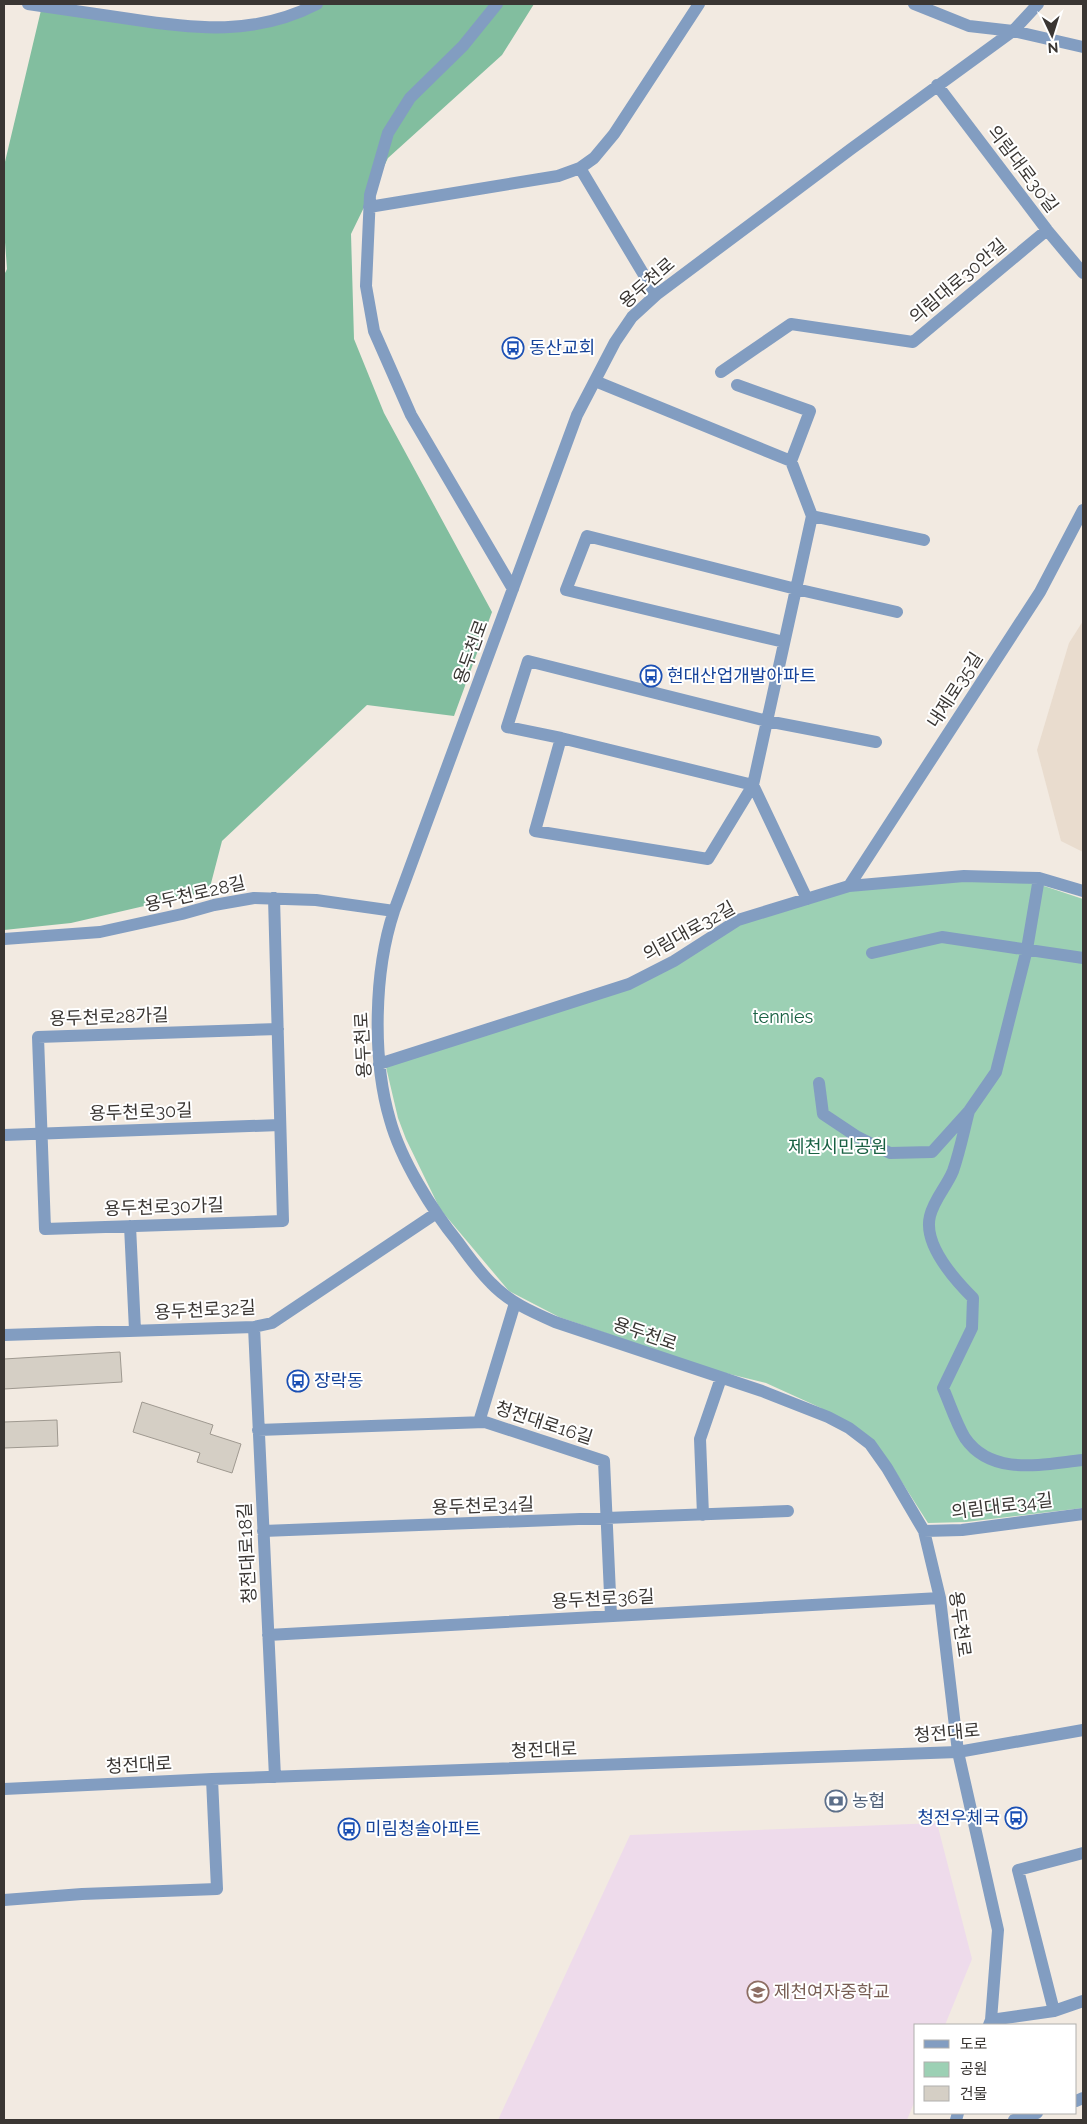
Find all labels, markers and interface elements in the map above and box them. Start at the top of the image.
north arrow [1027,10,1077,60]
text: N [1047,40,1059,56]
street label: 의림대로30길 [984,121,1063,216]
street label: 의림대로30안길 [905,234,1010,327]
street label: 용두천로 [615,253,679,312]
bus stop icon: 동산교회 [501,336,525,360]
place label: 동산교회 [529,337,595,358]
street label: 용두천로 [449,617,492,687]
street label: 내제로35길 [922,648,987,731]
bus stop icon: 현대산업개발아파트 [639,664,663,688]
place label: 현대산업개발아파트 [667,665,816,686]
street label: 용두천로28길 [142,872,247,915]
street label: 의림대로32길 [639,897,738,964]
street label: 용두천로28가길 [49,1004,169,1029]
park label: tennies [753,1006,814,1027]
street label: 용두천로 [350,1011,375,1079]
street label: 용두천로30길 [89,1099,193,1124]
park label: 제천시민공원 [788,1136,888,1157]
street label: 용두천로30가길 [104,1194,224,1219]
street label: 용두천로32길 [154,1296,256,1323]
street label: 용두천로 [610,1313,680,1354]
bus stop icon: 장락동 [286,1369,310,1393]
place label: 장락동 [314,1370,364,1391]
street label: 청전대로16길 [493,1397,596,1448]
street label: 의림대로34길 [950,1489,1054,1522]
street label: 용두천로34길 [432,1493,534,1518]
street label: 청전대로18길 [233,1502,260,1604]
street label: 용두천로36길 [551,1585,655,1612]
street label: 용두천로 [945,1590,976,1658]
street label: 청전대로 [913,1719,981,1746]
street label: 청전대로 [511,1738,577,1761]
street label: 청전대로 [105,1752,173,1777]
bank icon: 농협 [824,1789,848,1813]
place label: 농협 [852,1790,885,1811]
bus stop icon: 청전우체국 [1004,1806,1028,1830]
place label: 청전우체국 [917,1807,1000,1828]
bus stop icon: 미림청솔아파트 [337,1817,361,1841]
place label: 미림청솔아파트 [365,1818,481,1839]
school or university icon: 제천여자중학교 [746,1980,770,2004]
place label: 제천여자중학교 [774,1981,890,2002]
legend [914,2024,1077,2114]
text: 도로 [960,2035,988,2053]
text: 공원 [960,2060,988,2078]
text: 건물 [960,2085,988,2103]

